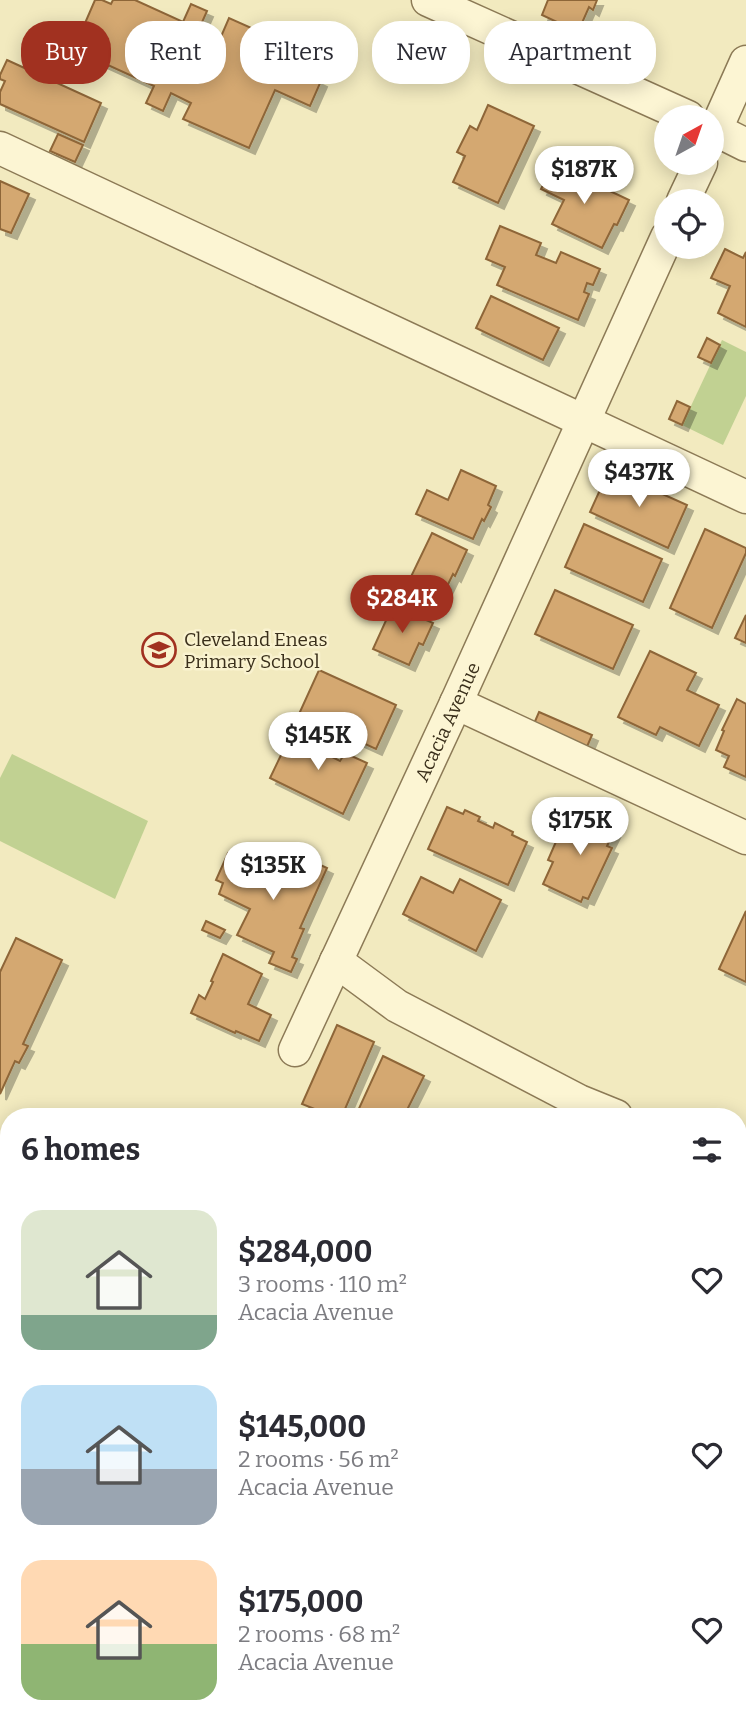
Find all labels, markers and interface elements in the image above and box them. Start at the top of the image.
chip: Buy [21,21,111,84]
chip: Rent [125,21,226,84]
chip: Filters [240,21,358,84]
chip: New [372,21,470,84]
chip: Apartment [484,21,656,84]
north arrow [654,105,724,175]
map controls [654,105,724,259]
pin: $187K [535,146,633,206]
text: $187K [551,155,617,183]
button: locate [654,189,724,259]
pin: $437K [590,449,688,509]
text: $437K [604,458,674,486]
pin: $284K [353,576,451,635]
text: $284K [366,584,438,612]
place label: Cleveland Eneas Primary School [184,628,327,673]
school or university icon: Cleveland Eneas Primary School [140,631,178,669]
street label: Acacia Avenue [410,658,485,785]
pin: $145K [269,712,367,772]
text: $145K [285,721,351,749]
pin: $175K [531,798,629,857]
text: $175K [548,806,612,834]
pin: $135K [224,842,322,902]
text: $135K [240,851,306,879]
icon: filters [688,1131,726,1169]
text: 6 homes [21,1132,140,1168]
text: $284,000 [238,1234,373,1270]
icon: home [77,1238,161,1322]
icon: heart [688,1261,726,1299]
text: 3 rooms · 110 m² [238,1270,407,1298]
text: Acacia Avenue [238,1298,394,1326]
text: $145,000 [238,1409,366,1445]
icon: home [77,1413,161,1497]
icon: heart [688,1436,726,1474]
text: 2 rooms · 56 m² [238,1445,399,1473]
text: Acacia Avenue [238,1473,394,1501]
text: $175,000 [238,1584,364,1620]
icon: home [77,1588,161,1672]
icon: heart [688,1611,726,1649]
text: 2 rooms · 68 m² [238,1620,400,1648]
text: Acacia Avenue [238,1648,394,1676]

